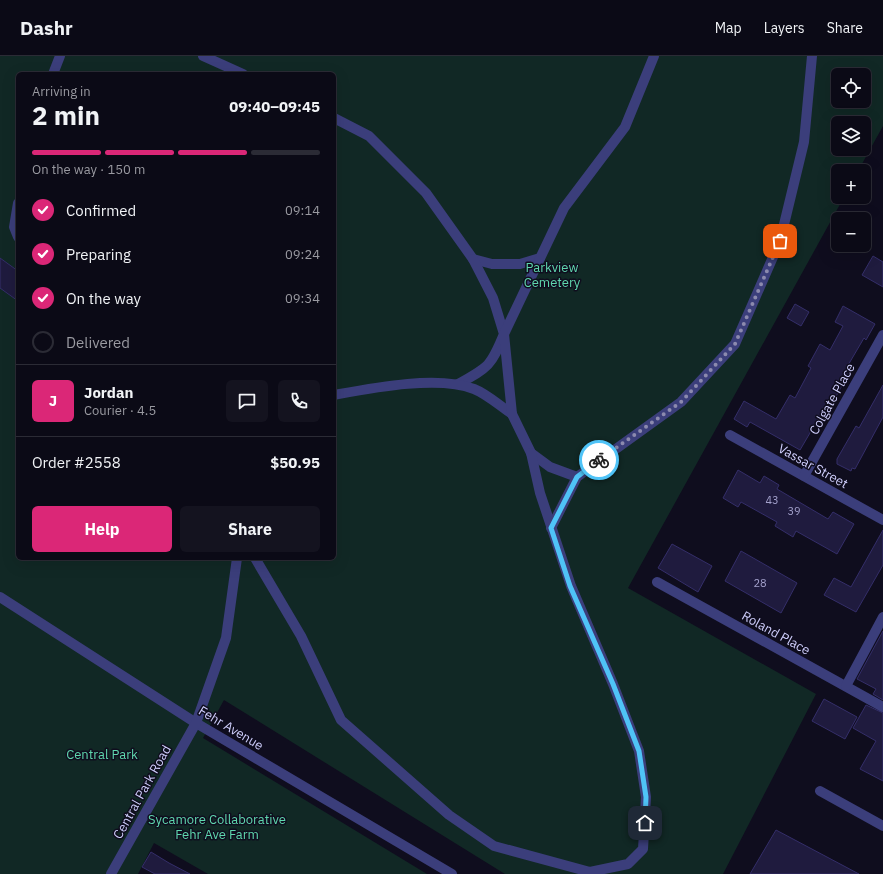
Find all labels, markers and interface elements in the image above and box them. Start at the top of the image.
text: Dashr [20,16,73,40]
text: Map [715,19,742,37]
text: Layers [764,19,805,37]
text: Share [827,19,863,37]
map controls [831,68,871,252]
button: locate [831,68,871,108]
text: Arriving in [32,83,91,100]
text: 09:40–09:45 [229,97,320,116]
text: 2 min [32,98,100,132]
button: layers [831,116,871,156]
text: On the way · 150 m [32,161,145,178]
button: + [831,164,871,204]
icon: check [32,199,54,221]
text: Confirmed [66,201,136,220]
text: 09:14 [285,202,320,219]
button: − [831,212,871,252]
pin [763,224,797,258]
icon: bag [769,230,791,252]
icon: check [32,243,54,265]
text: Preparing [66,245,131,264]
text: 09:24 [285,246,320,263]
park label: Parkview Cemetery [524,259,581,291]
icon: check [32,287,54,309]
text: On the way [66,289,141,308]
text: 09:34 [285,290,320,307]
text: Delivered [66,333,130,352]
street label: Colgate Place [805,360,859,438]
button: chat [226,380,268,422]
button: phone [278,380,320,422]
text: Jordan [84,383,133,402]
text: J [49,391,57,410]
text: Courier · 4.5 [84,402,156,419]
courier [579,440,619,480]
street label: Vassar Street [775,440,851,492]
icon: bike [588,449,610,471]
text: Order #2558 [32,453,121,472]
text: $50.95 [270,453,320,472]
house number: 43 [765,493,779,507]
house number: 39 [787,504,801,518]
button: Help [32,506,172,552]
button: Share [180,506,320,552]
house number: 28 [753,576,767,590]
street label: Roland Place [739,607,813,659]
street label: Fehr Avenue [195,702,267,754]
street label: Central Park Road [109,742,175,842]
park label: Central Park [66,746,138,763]
pin [628,806,662,840]
park label: Sycamore Collaborative Fehr Ave Farm [148,811,286,843]
icon: home [634,812,656,834]

